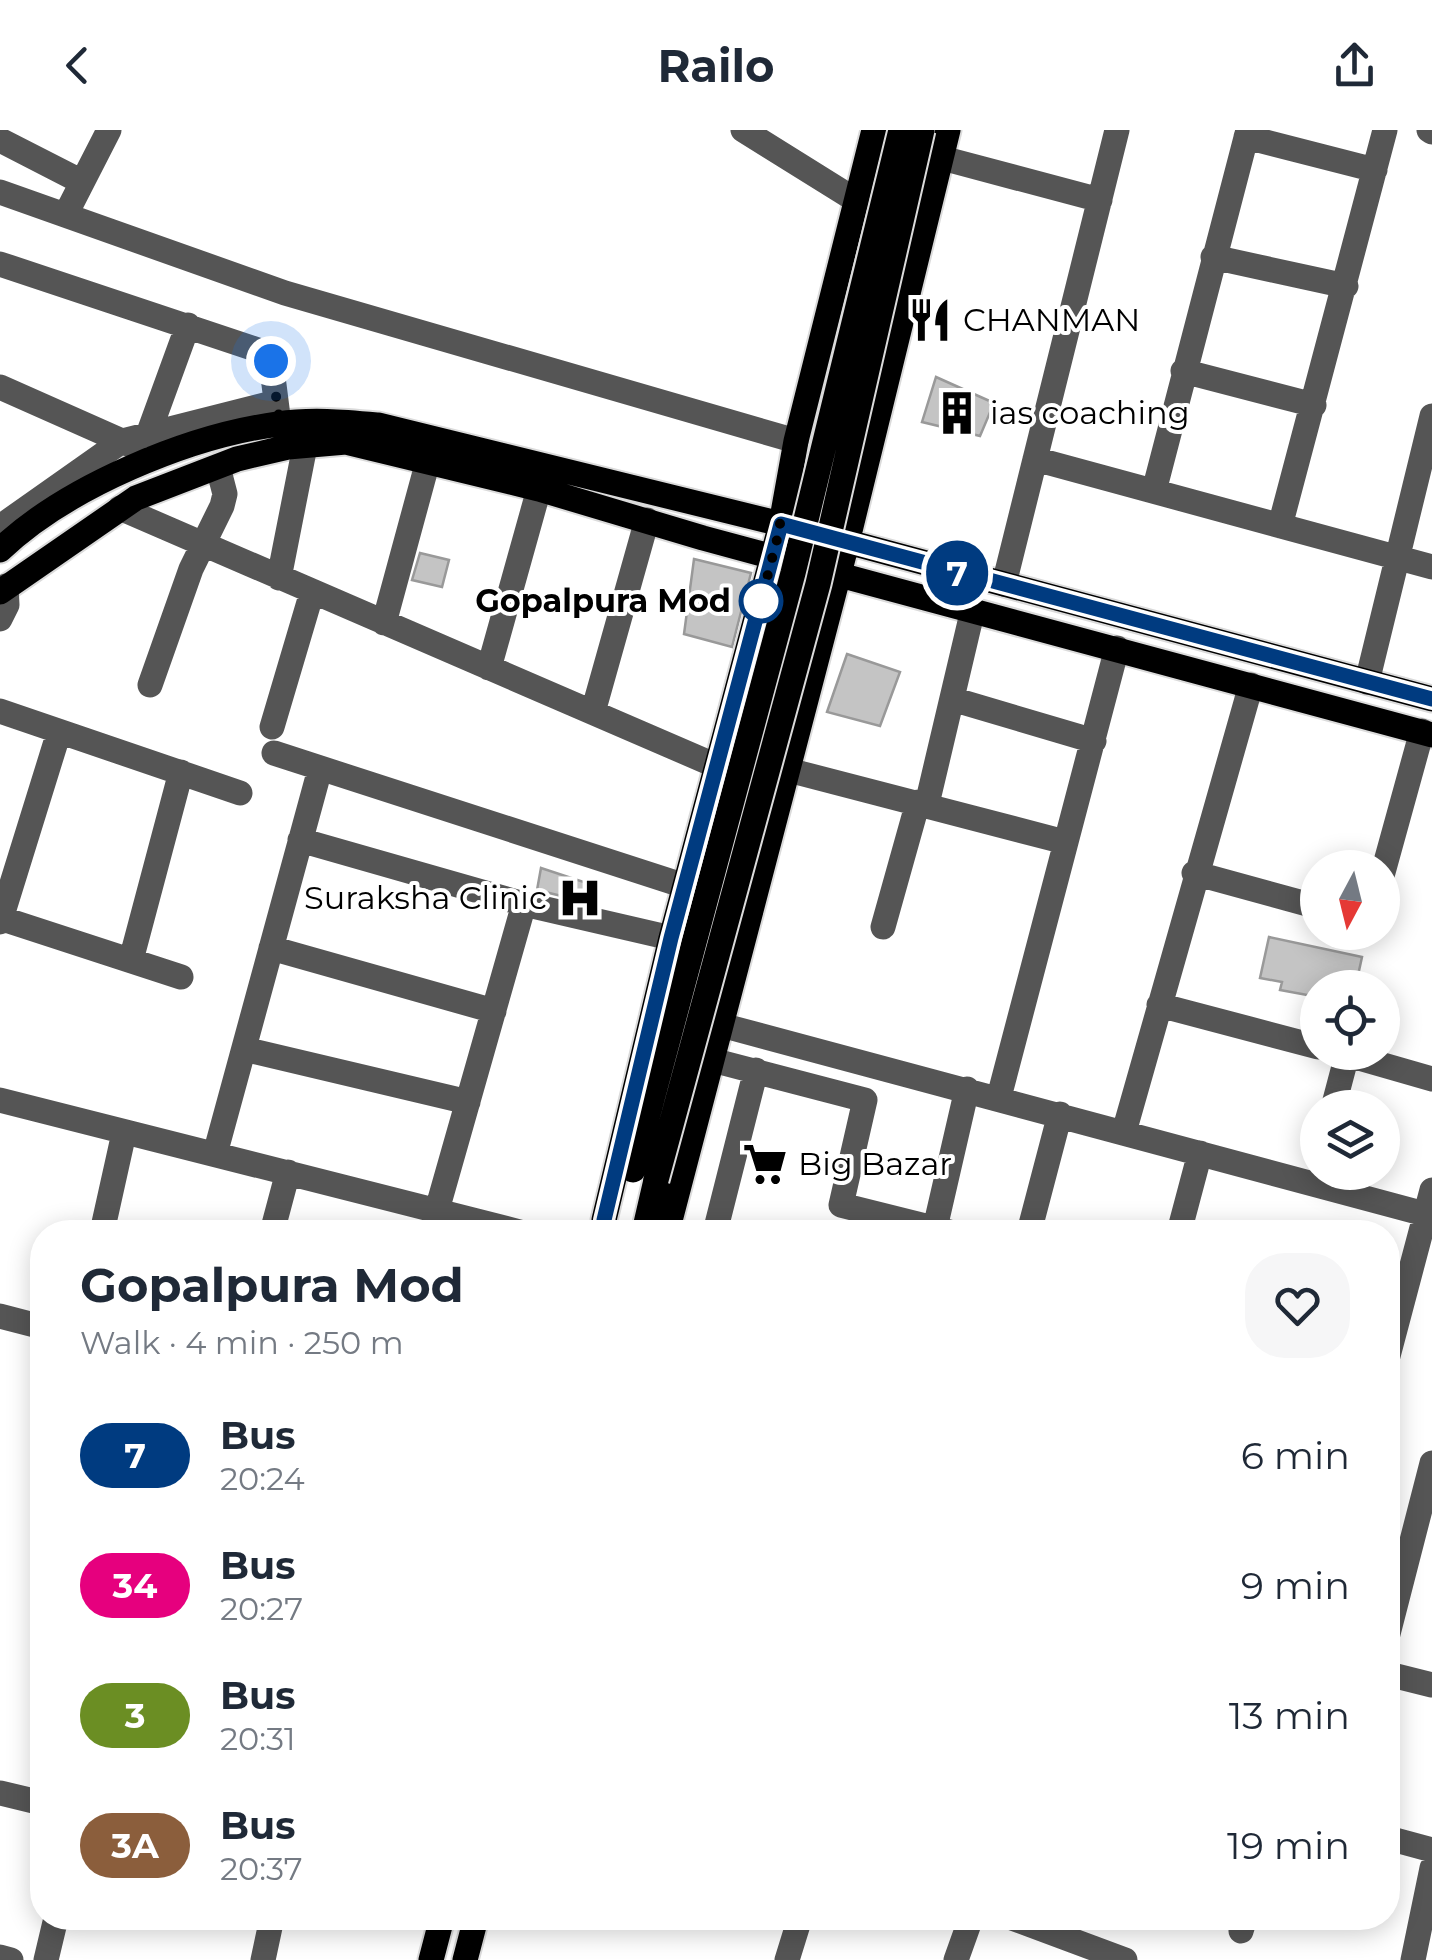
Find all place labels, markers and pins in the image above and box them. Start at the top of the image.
restaurant icon: CHANMAN [906,296,954,344]
place label: CHANMAN [963,300,1140,339]
building icon: ias coaching [933,389,981,437]
place label: ias coaching [990,393,1190,432]
marker: Gopalpura Mod [740,580,782,622]
place label: Gopalpura Mod [475,581,731,620]
hospital icon: Suraksha Clinic [556,874,604,922]
place label: Suraksha Clinic [304,878,547,917]
supermarket icon: Big Bazar [741,1140,789,1188]
place label: Big Bazar [798,1144,952,1183]

